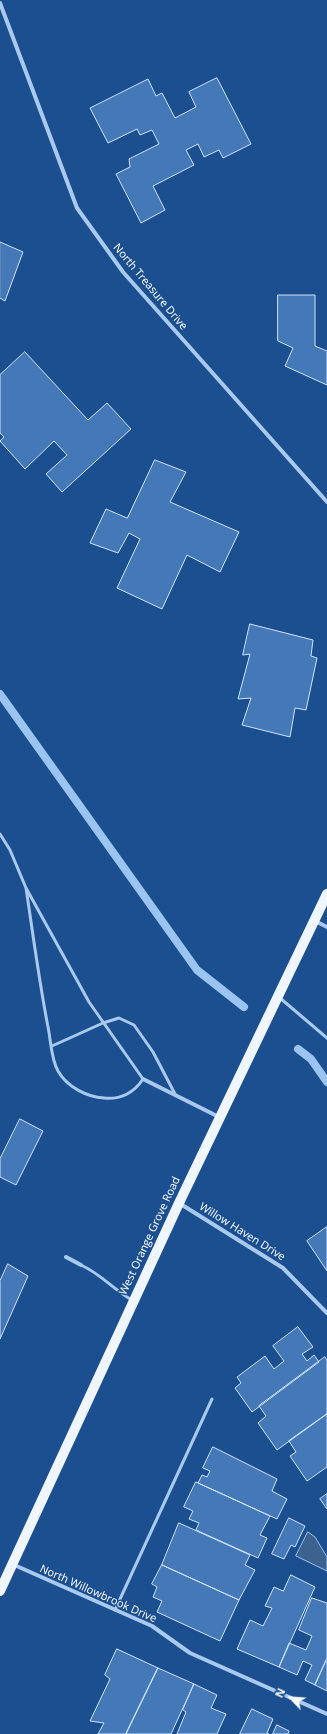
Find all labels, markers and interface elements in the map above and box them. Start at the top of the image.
street label: North Treasure Drive [110,241,190,333]
street label: West Orange Grove Road [117,1175,183,1297]
street label: Willow Haven Drive [197,1200,287,1264]
street label: North Willowbrook Drive [38,1562,158,1626]
north arrow [271,1678,311,1718]
text: N [271,1685,288,1700]

